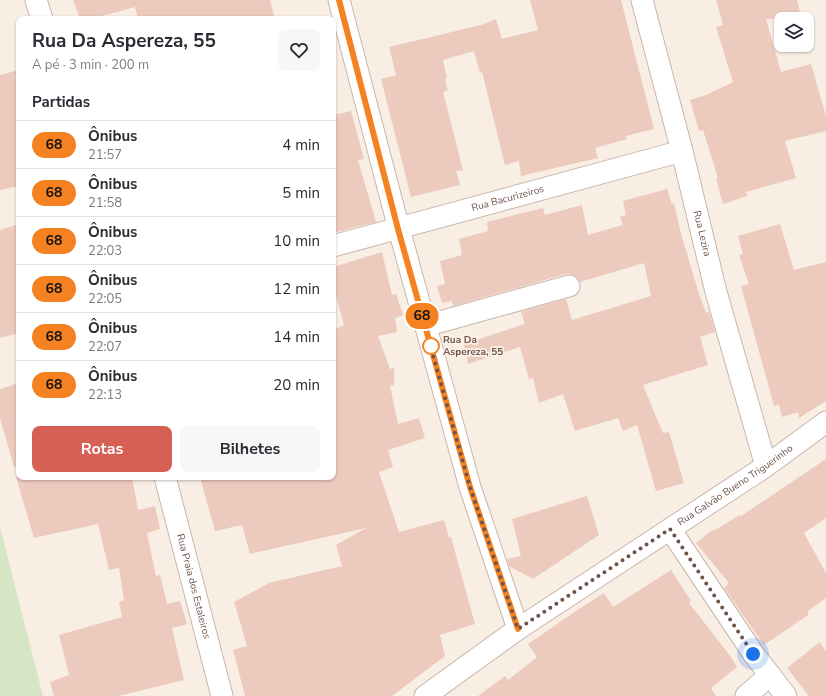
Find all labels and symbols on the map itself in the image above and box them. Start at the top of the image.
street label: Rua Bacurizeiros [470,182,546,215]
street label: Rua Lezira [690,209,714,258]
line badge: 68 [404,303,440,329]
place label: Rua Da Aspereza, 55 [443,333,503,359]
marker: Rua Da Aspereza, 55 [422,337,440,355]
street label: Rua Galvão Bueno Triguerinho [675,441,796,529]
street label: Rua Praia dos Estaleiros [173,532,214,641]
your location [743,644,763,664]

